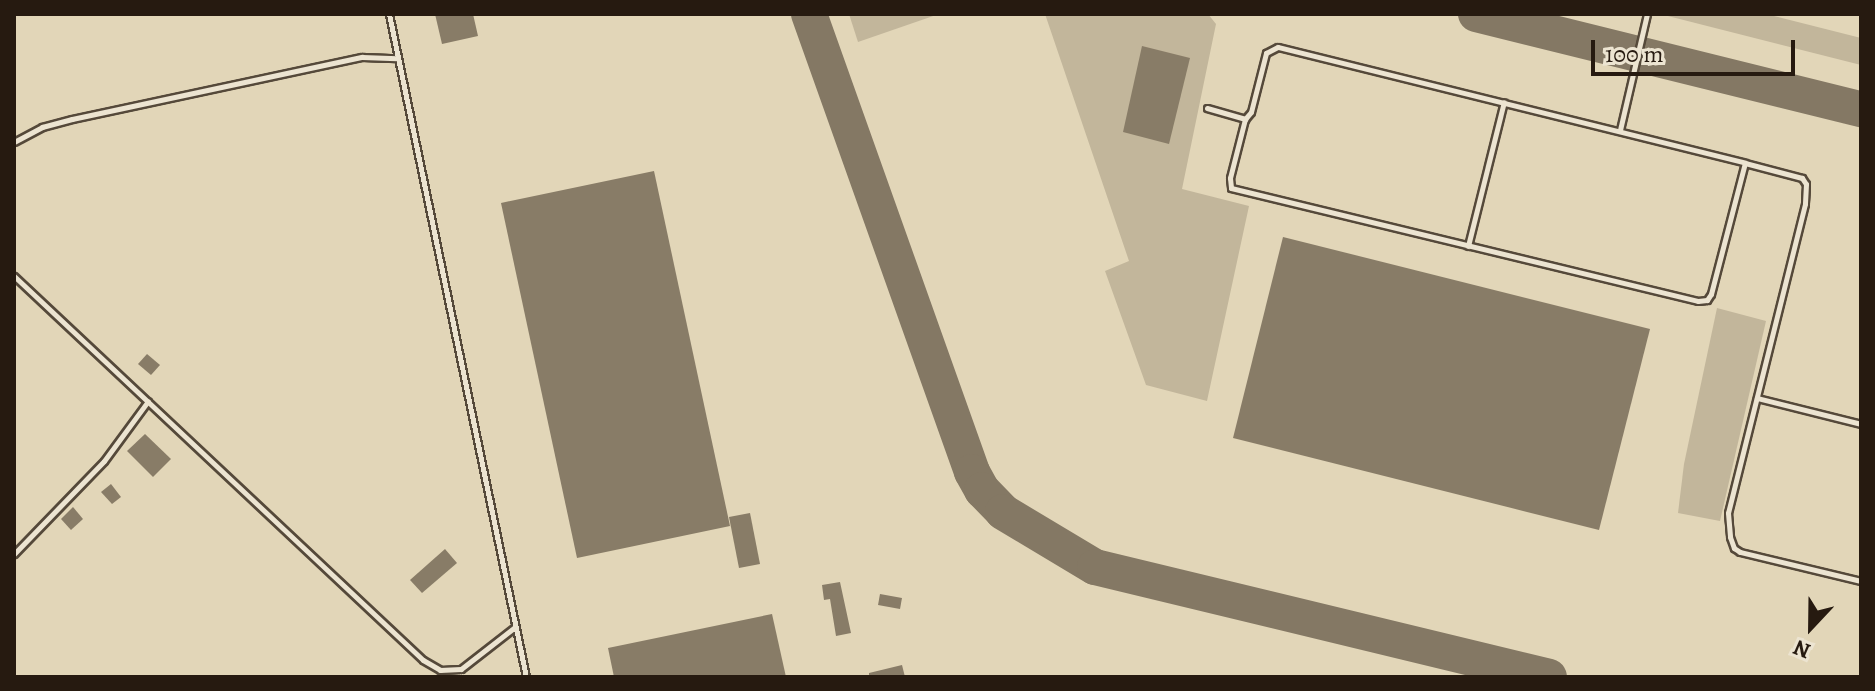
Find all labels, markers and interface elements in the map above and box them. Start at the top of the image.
scale bar [1595,24,1799,74]
text: 100 m [1605,38,1664,70]
north arrow [1771,587,1851,667]
text: N [1789,632,1815,666]

